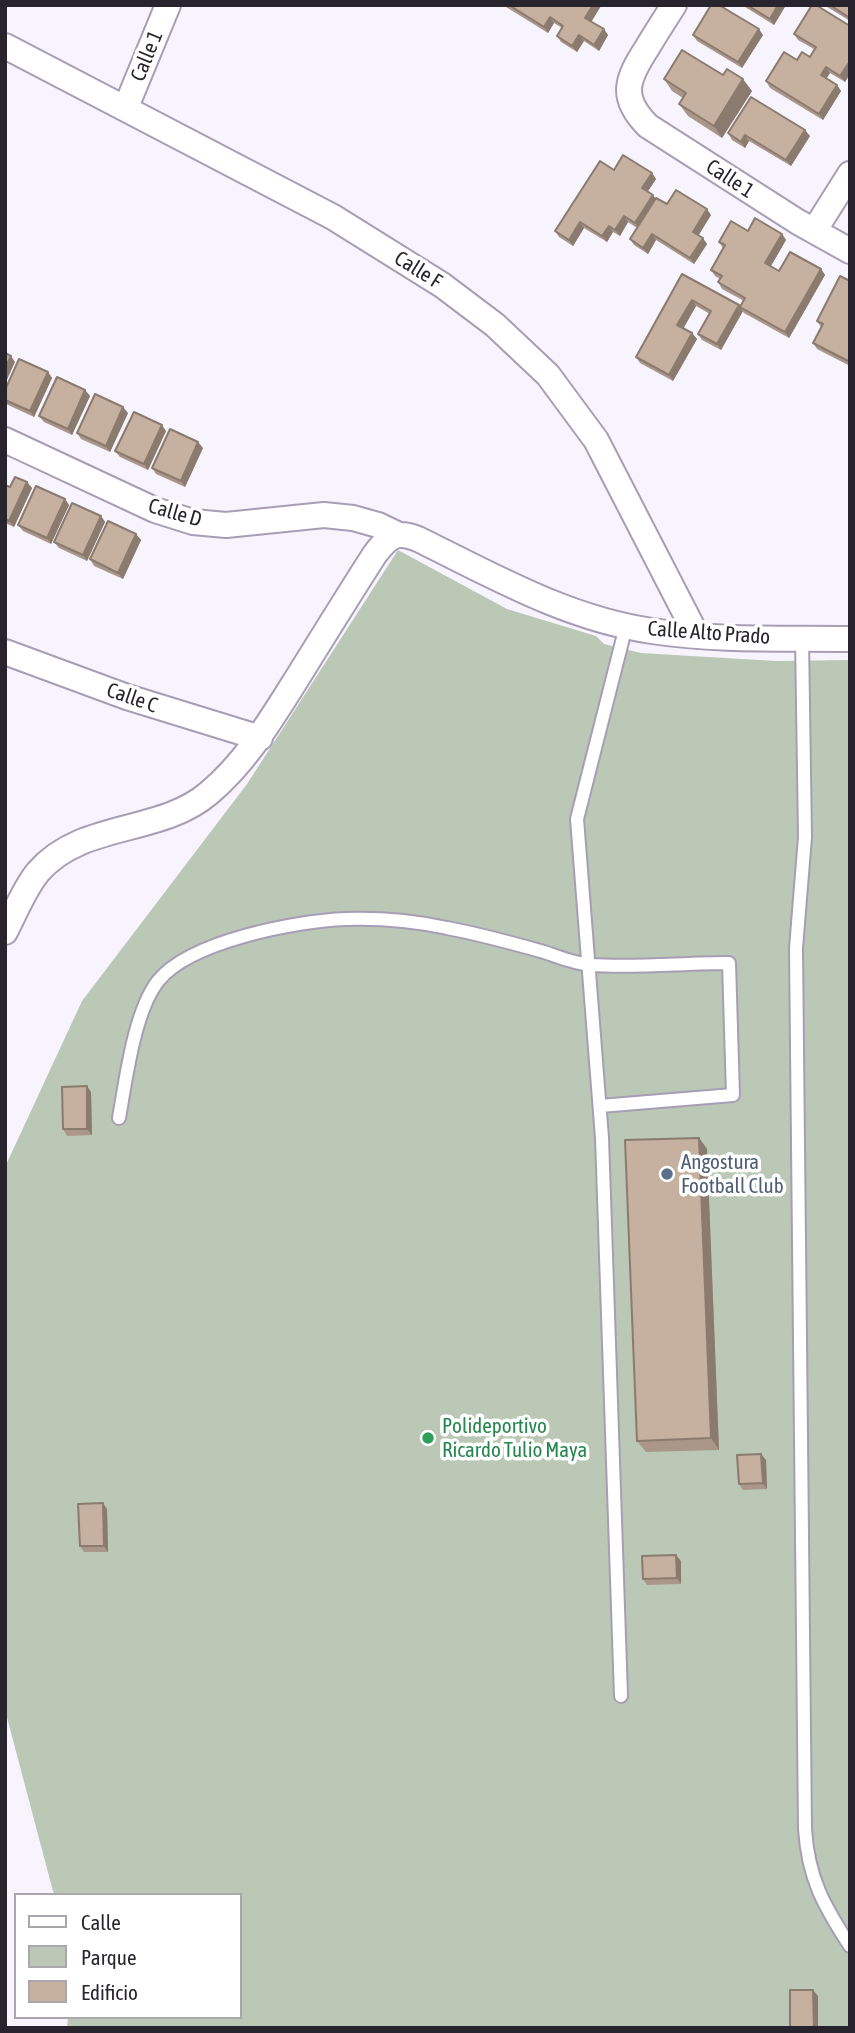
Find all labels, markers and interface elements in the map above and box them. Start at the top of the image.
street label: Calle 1 [125,27,169,85]
street label: Calle 1 [701,154,759,204]
street label: Calle F [390,246,446,294]
street label: Calle D [145,493,205,533]
street label: Calle Alto Prado [647,616,771,650]
street label: Calle C [103,678,161,718]
place label: Angostura Football Club [681,1149,784,1199]
marker: Angostura Football Club [659,1166,675,1182]
place label: Polideportivo Ricardo Tulio Maya [442,1413,587,1463]
marker: Polideportivo Ricardo Tulio Maya [420,1430,436,1446]
legend [14,1893,242,2019]
text: Calle [81,1910,121,1934]
text: Parque [81,1945,136,1969]
text: Edificio [81,1980,138,2004]

